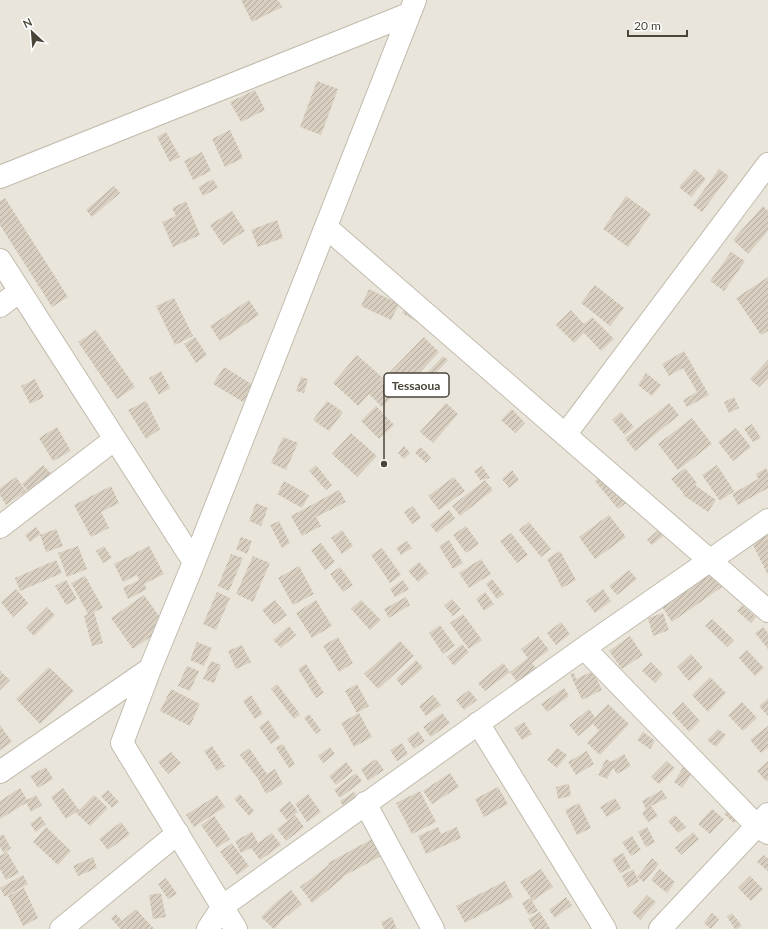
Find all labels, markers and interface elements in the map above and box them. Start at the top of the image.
north arrow [12,12,52,52]
scale bar [628,12,687,38]
text: N [21,15,34,30]
text: 20 m [634,18,661,33]
callout: Tessaoua [384,373,449,397]
text: Tessaoua [392,378,440,393]

